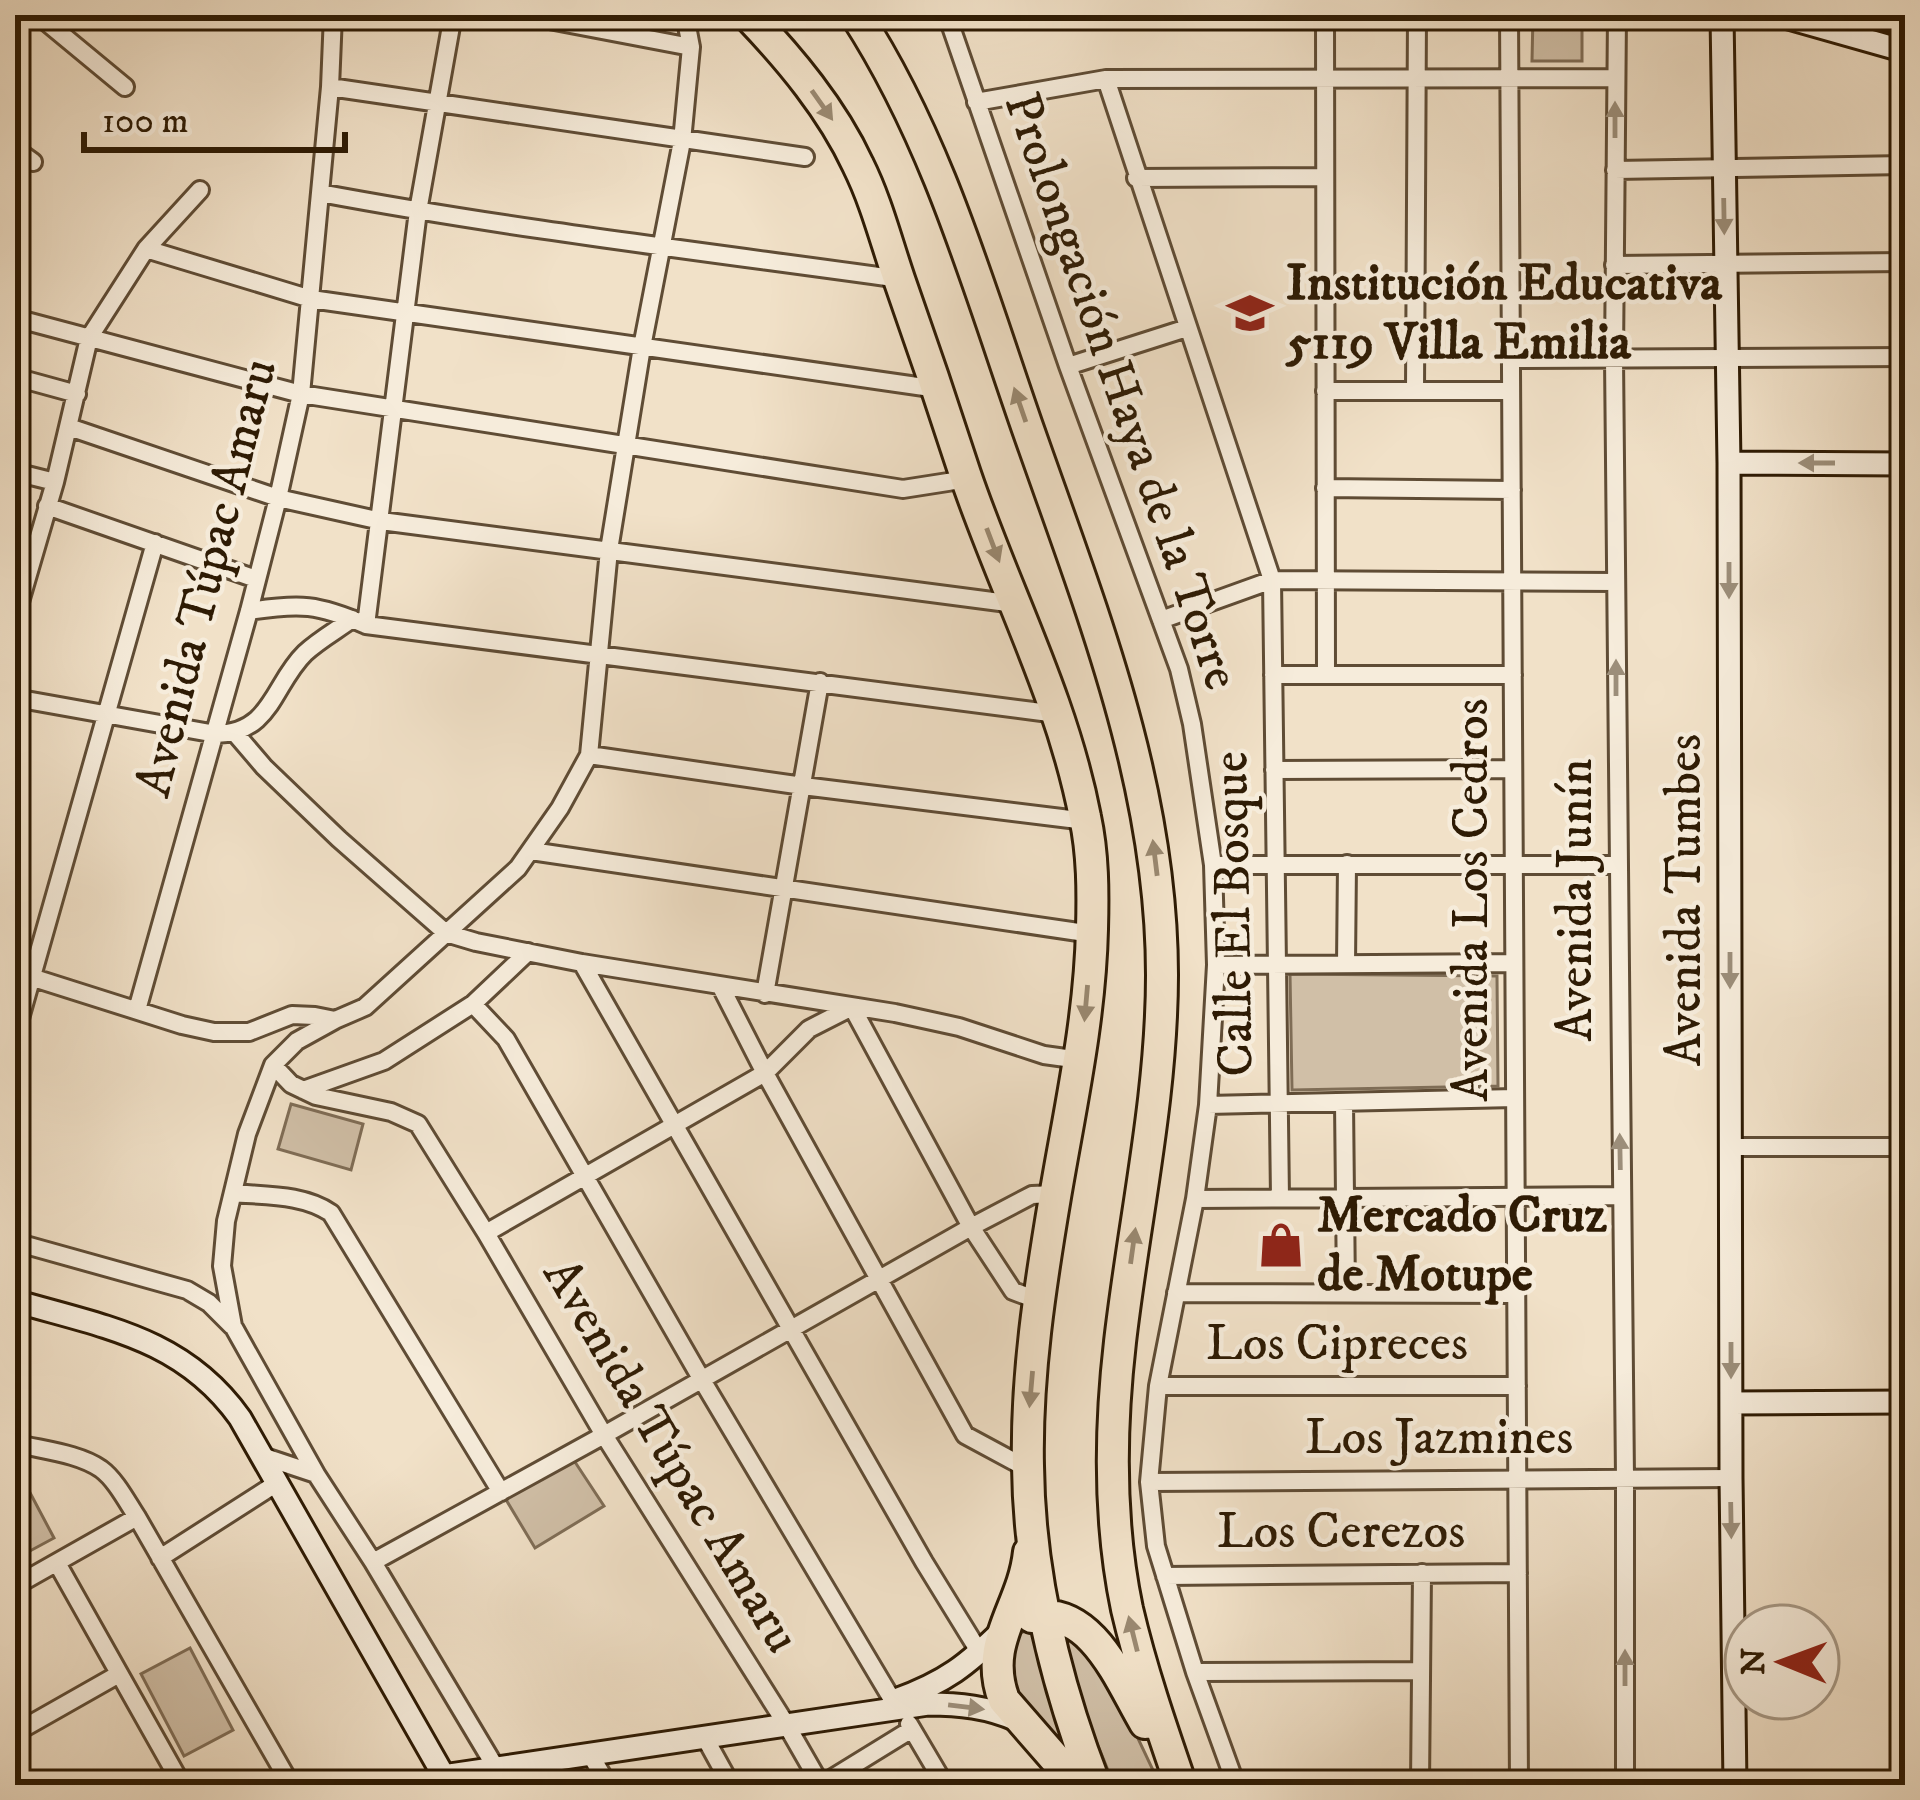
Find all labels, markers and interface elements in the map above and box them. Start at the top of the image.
scale bar [84,78,345,152]
street label: Prolongación Haya de la Torre [989,84,1253,698]
one-way arrow [810,89,833,121]
text: 100 m [102,99,189,144]
one-way arrow [1605,100,1625,138]
one-way arrow [1714,198,1733,236]
place label: Institución Educativa 5119 Villa Emilia [1285,252,1723,375]
school or university icon: Institución Educativa 5119 Villa Emilia [1225,288,1275,338]
street label: Avenida Túpac Amaru [122,353,292,803]
one-way arrow [1010,387,1028,423]
one-way arrow [1797,454,1835,473]
one-way arrow [985,528,1004,564]
one-way arrow [1719,562,1739,600]
one-way arrow [1607,658,1626,696]
street label: Avenida Los Cedros [1440,698,1504,1102]
street label: Avenida Tumbes [1653,734,1717,1066]
street label: Calle El Bosque [1199,751,1269,1077]
street label: Avenida Junín [1544,758,1608,1042]
one-way arrow [1145,839,1164,877]
one-way arrow [1720,952,1740,990]
one-way arrow [1076,985,1095,1022]
one-way arrow [1611,1132,1630,1170]
place label: Mercado Cruz de Motupe [1317,1184,1608,1307]
shop icon: Mercado Cruz de Motupe [1256,1220,1306,1270]
one-way arrow [1124,1227,1143,1264]
street label: Avenida Túpac Amaru [528,1247,814,1665]
street label: Los Cipreces [1206,1312,1468,1376]
one-way arrow [1721,1342,1741,1380]
one-way arrow [1021,1371,1040,1408]
street label: Los Jazmines [1305,1406,1573,1470]
street label: Los Cerezos [1217,1500,1465,1564]
one-way arrow [1722,1502,1741,1540]
north arrow [1722,1602,1842,1722]
one-way arrow [1123,1615,1142,1652]
one-way arrow [1615,1648,1635,1686]
text: N [1734,1648,1775,1675]
one-way arrow [948,1697,985,1716]

